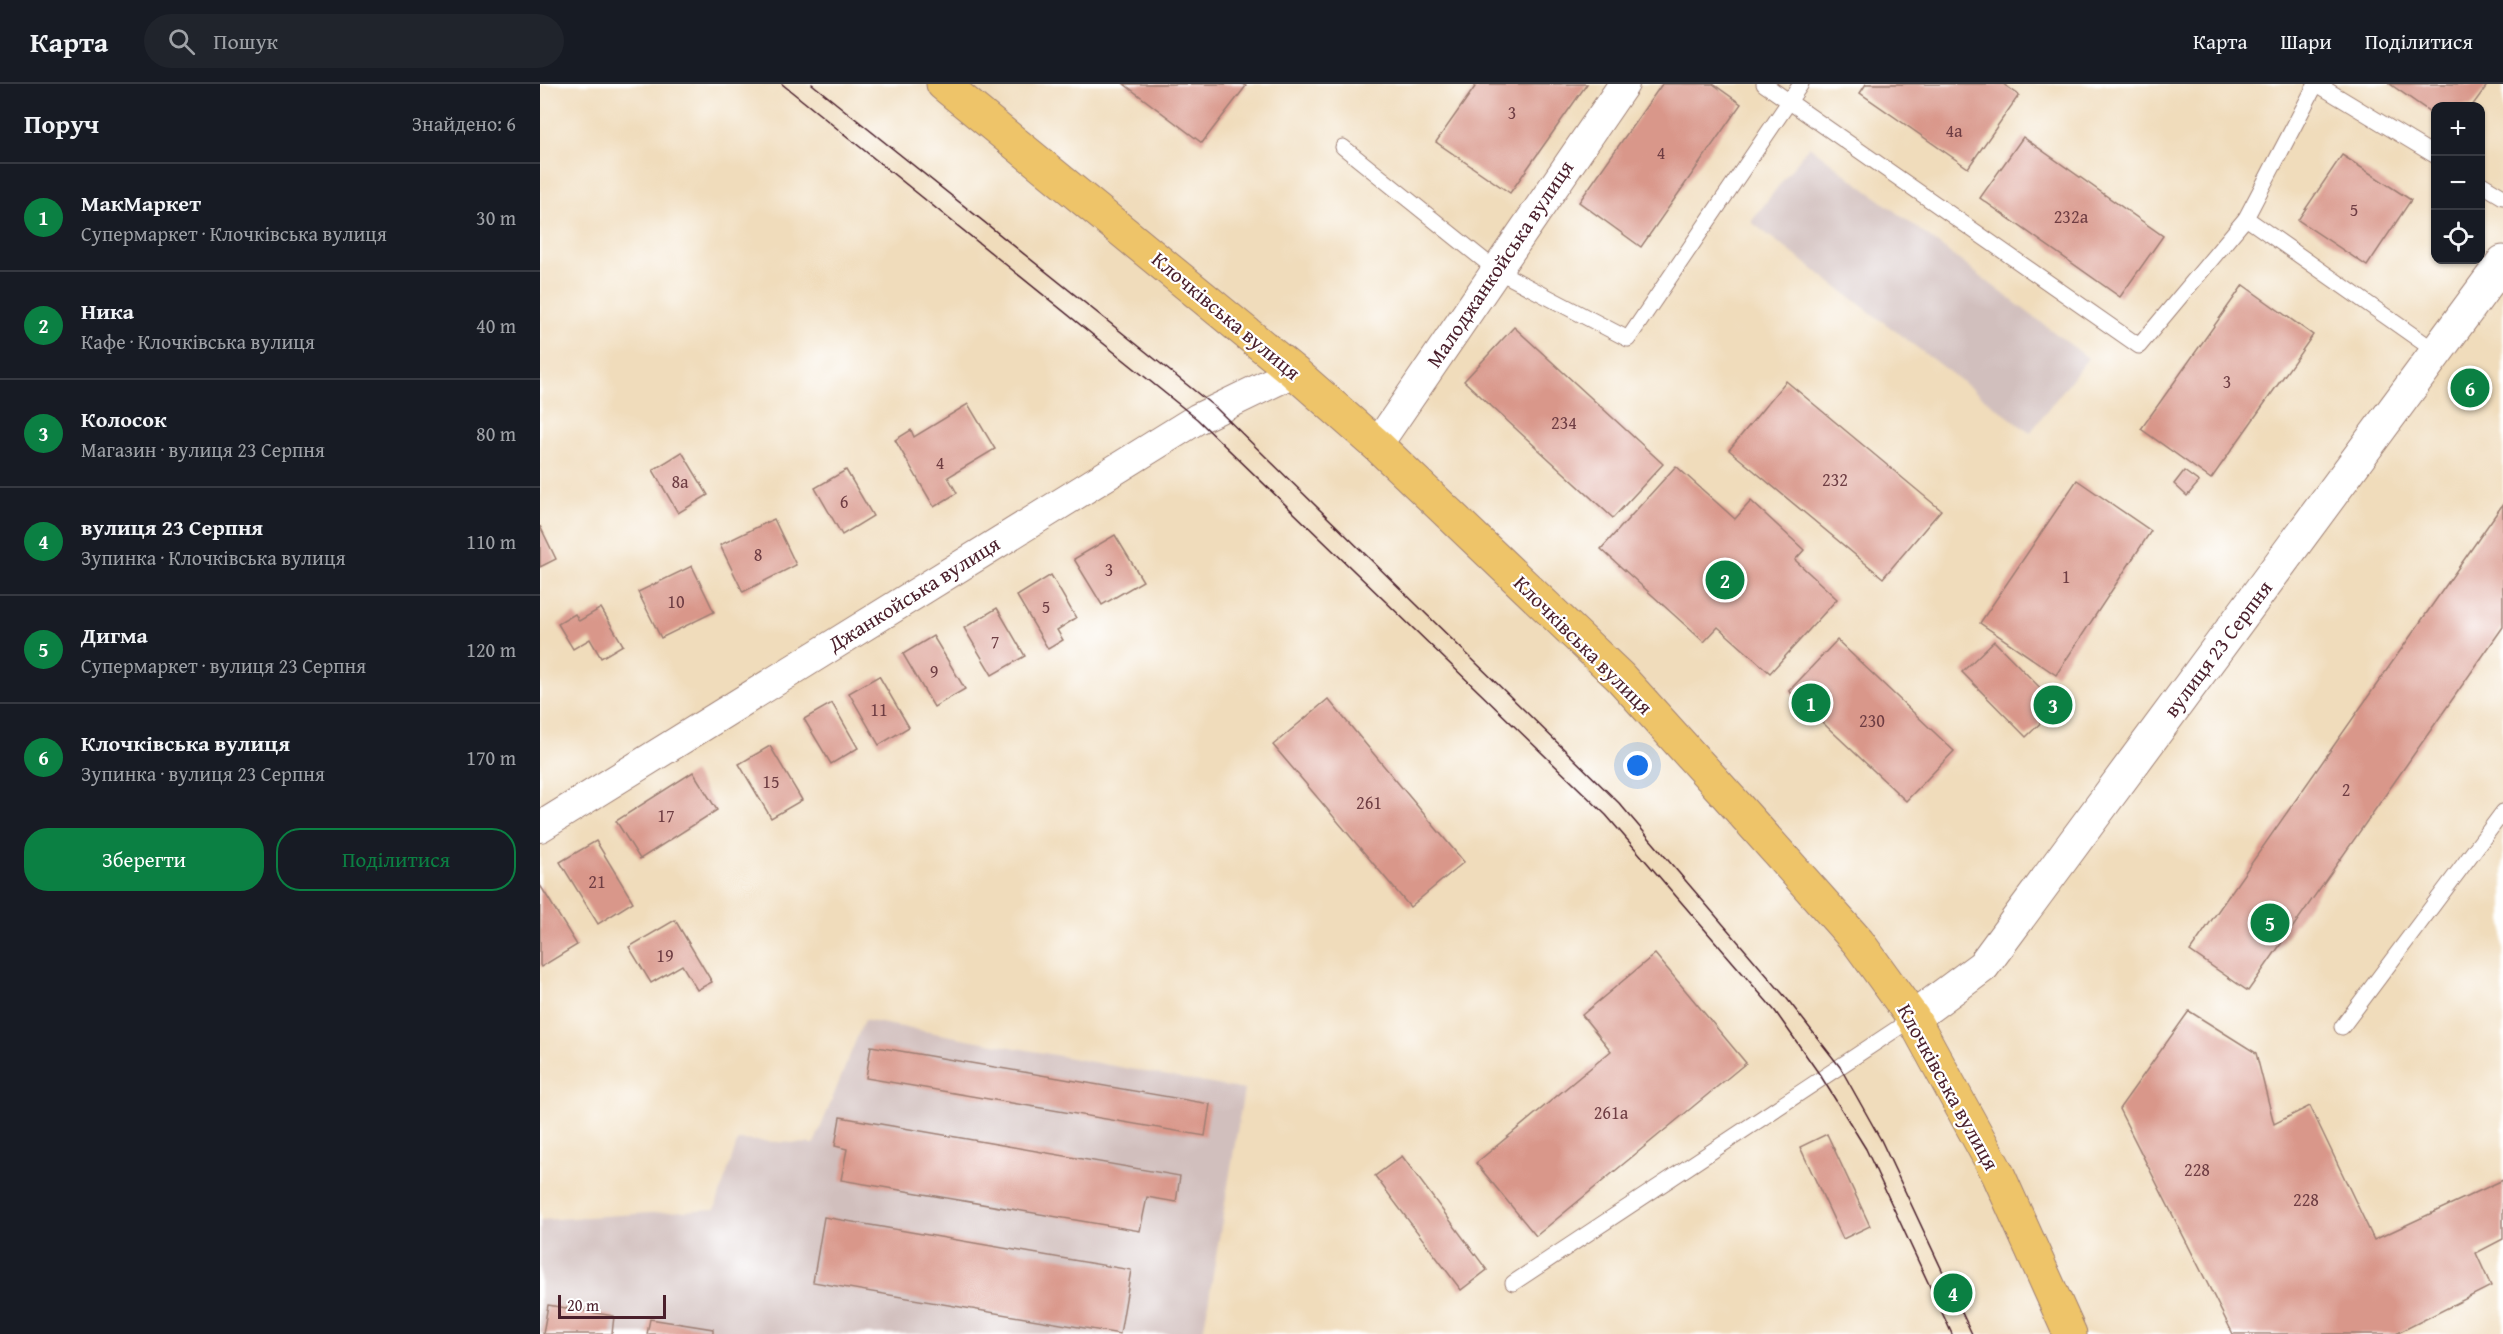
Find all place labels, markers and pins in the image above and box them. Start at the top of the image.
pin: 6 [2450,366,2490,410]
pin: 2 [1706,558,1744,602]
pin: 1 [1792,680,1830,726]
pin: 3 [2034,682,2072,728]
pin: 5 [2250,900,2290,946]
pin: 4 [1934,1270,1972,1316]

